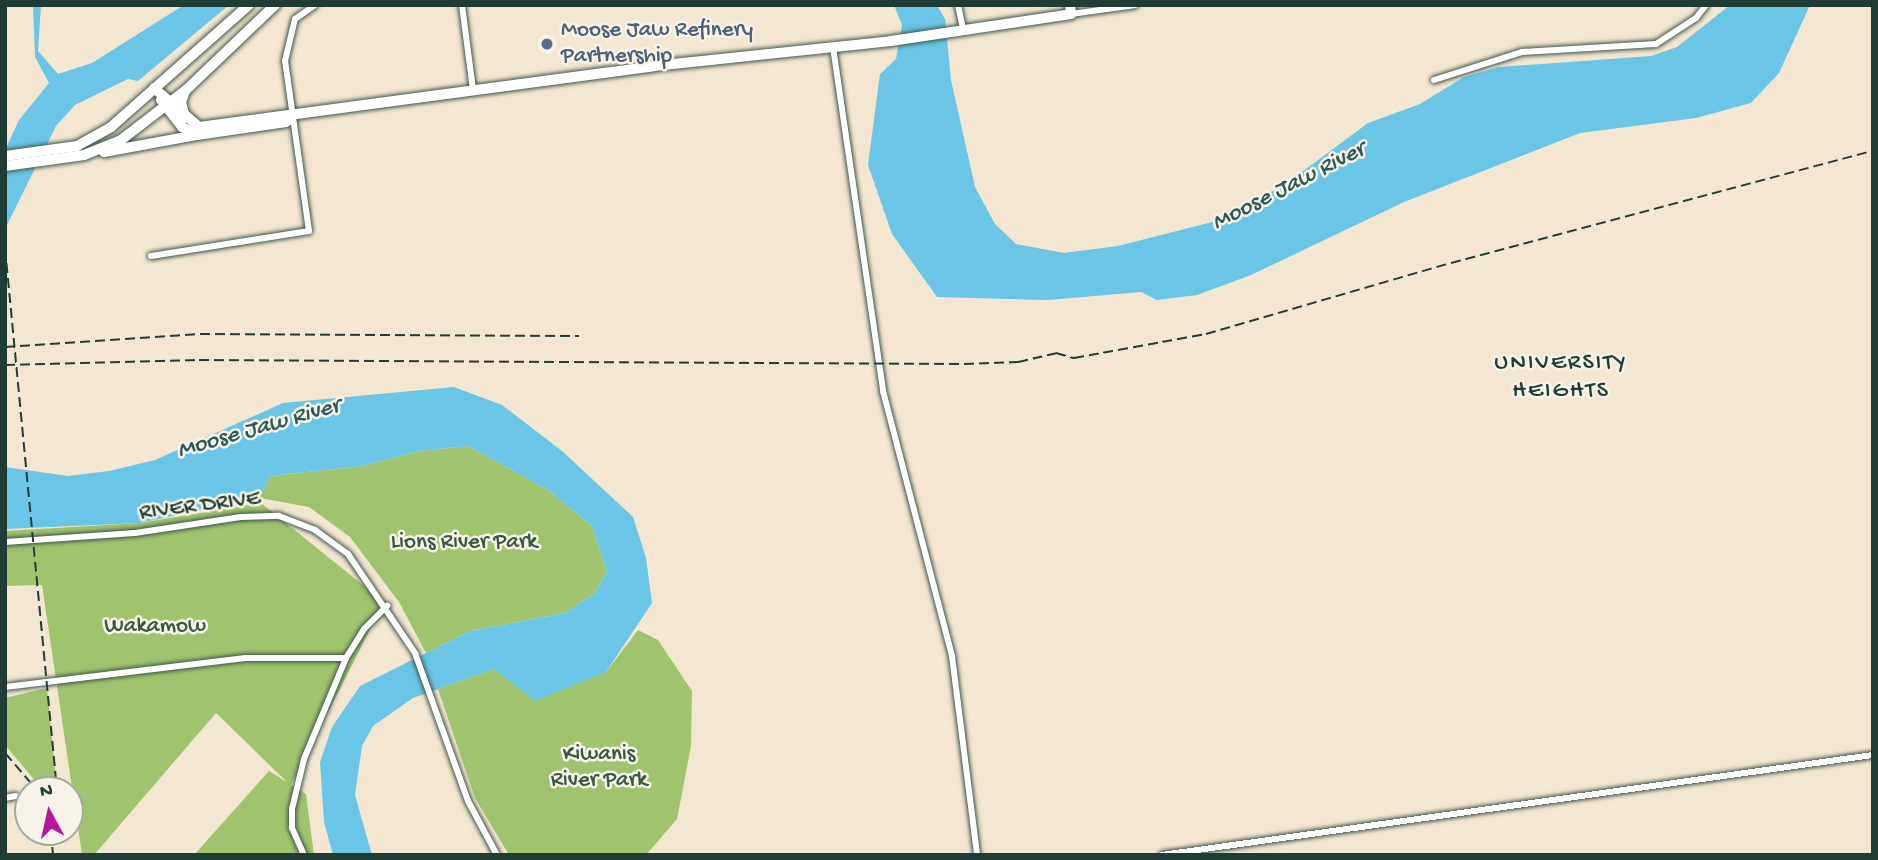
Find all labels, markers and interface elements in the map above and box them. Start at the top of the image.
place label: Moose Jaw Refinery Partnership [561,17,753,71]
marker: Moose Jaw Refinery Partnership [539,36,555,52]
water label: Moose Jaw River [1208,136,1370,238]
district label: UNIVERSITY HEIGHTS [1496,350,1626,406]
water label: Moose Jaw River [174,392,344,466]
street label: RIVER DRIVE [138,486,262,528]
park label: Lions River Park [391,529,537,557]
park label: Wakamow [104,613,206,641]
park label: Kiwanis River Park [551,741,647,795]
north arrow [14,776,84,846]
text: N [39,779,54,804]

